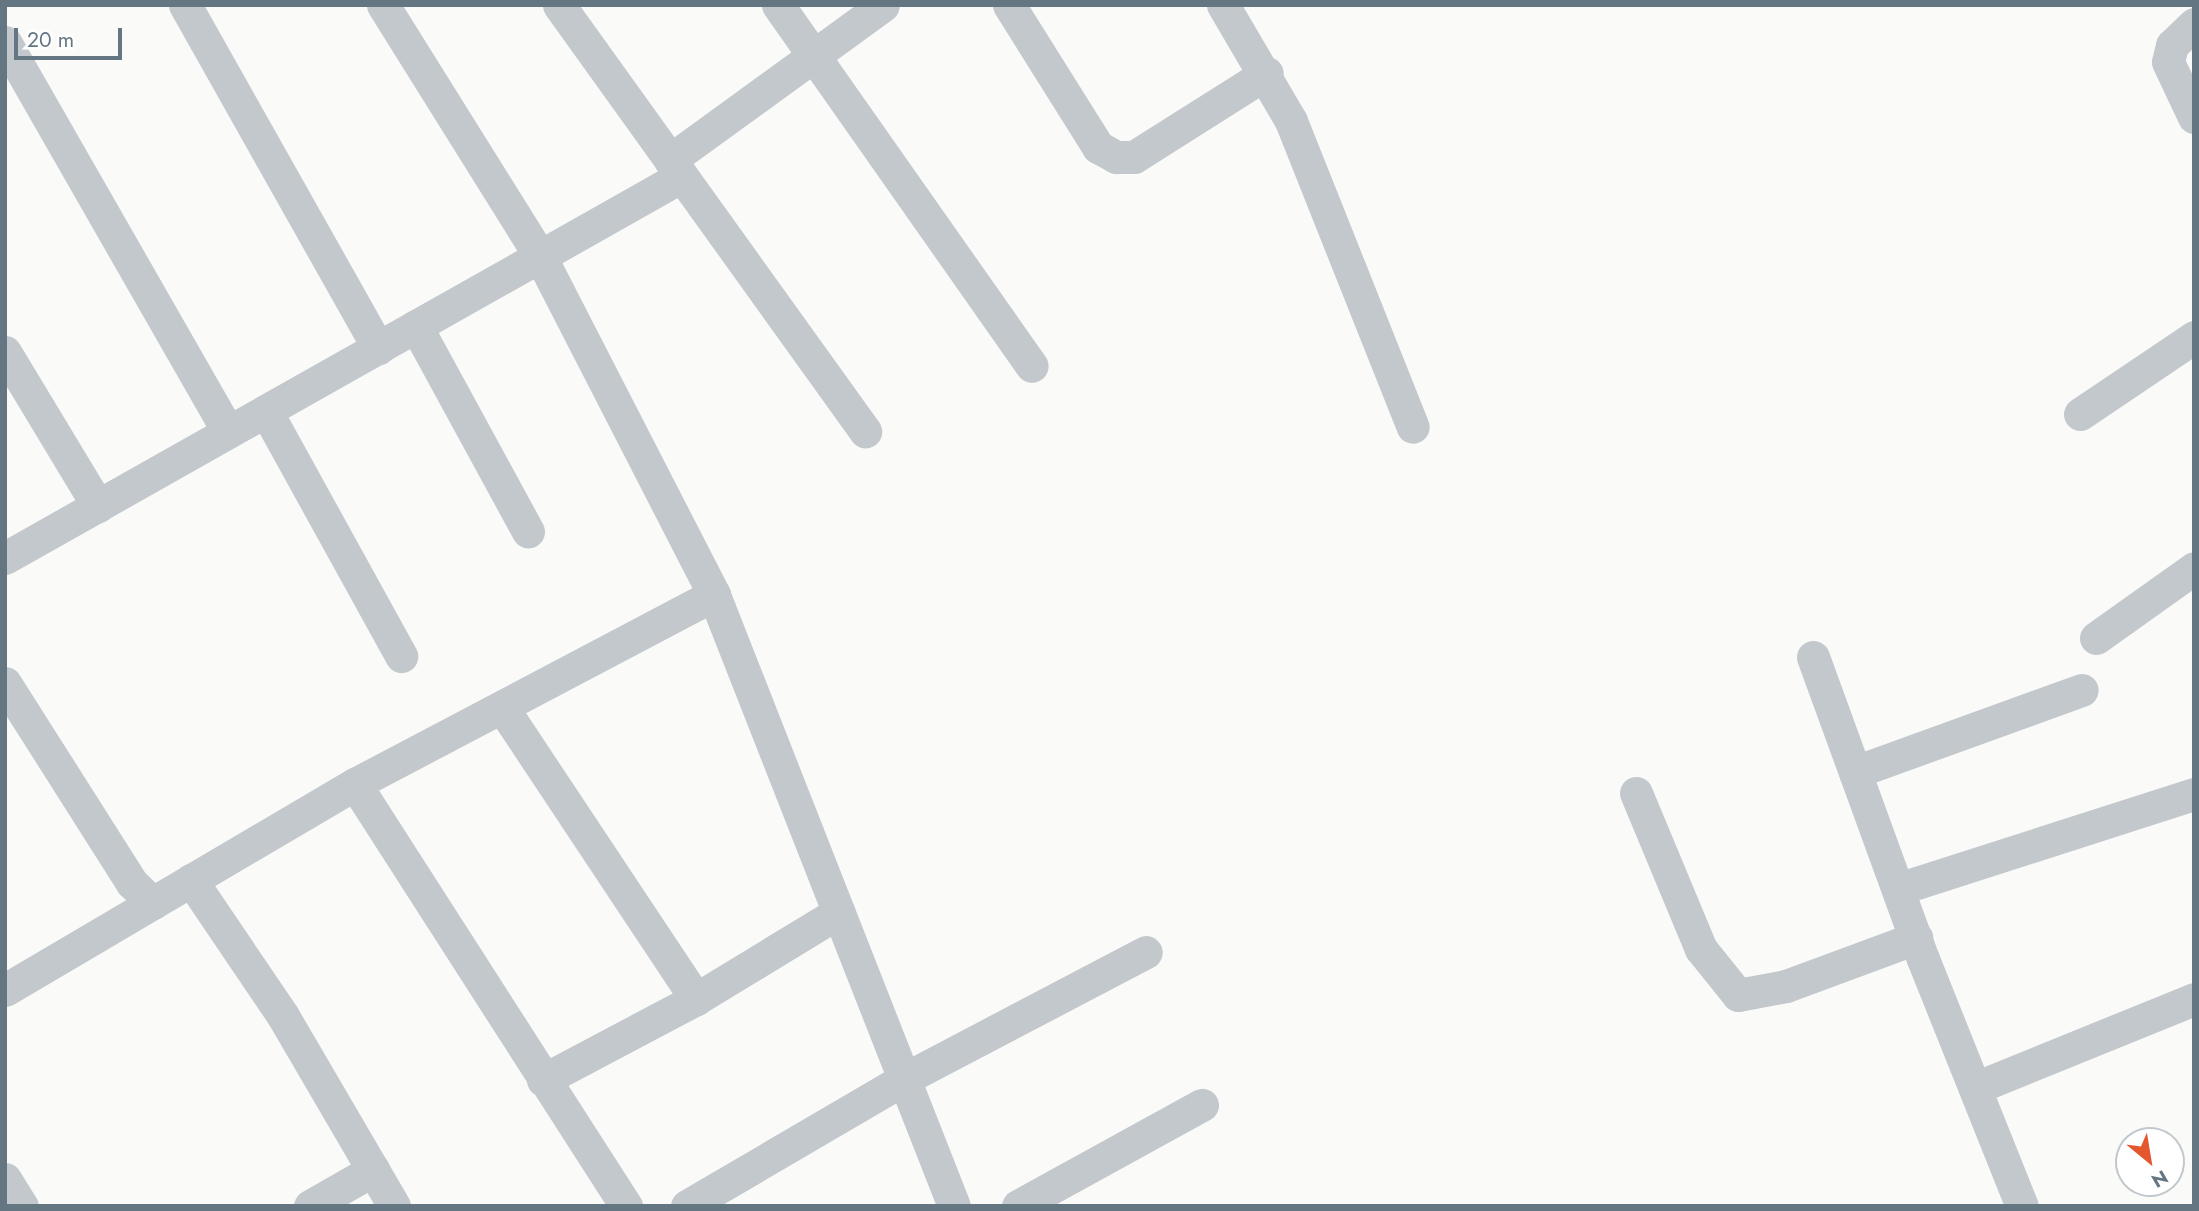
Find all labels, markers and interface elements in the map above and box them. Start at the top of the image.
scale bar [18,14,126,58]
text: 20 m [27,25,74,55]
north arrow [2115,1127,2185,1197]
text: N [2146,1163,2173,1194]

